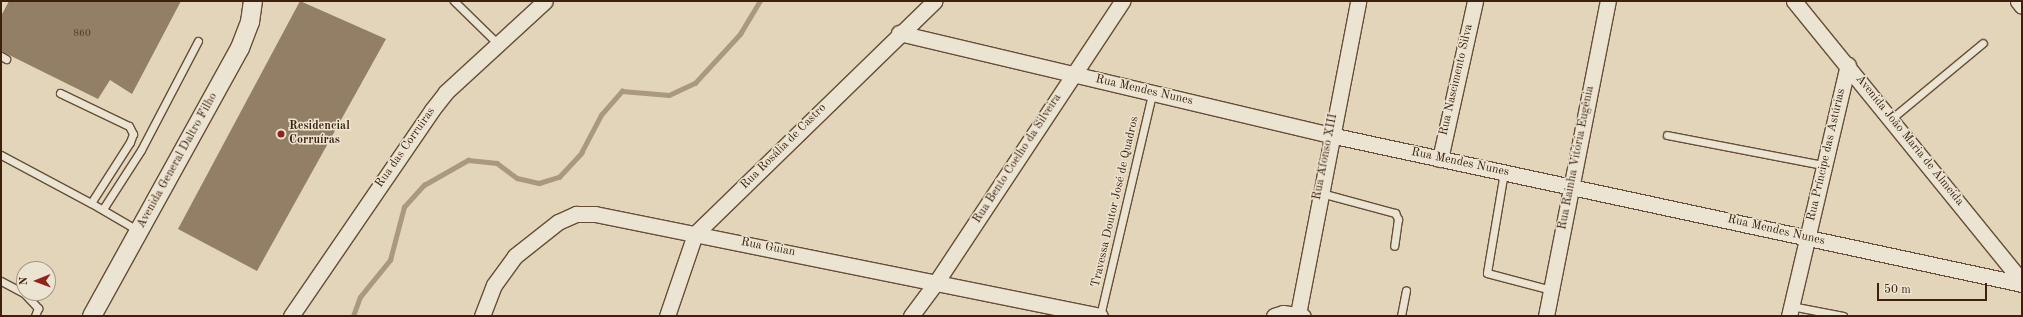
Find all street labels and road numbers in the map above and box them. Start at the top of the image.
street label: Rua Nascimento Silva [1437,23,1477,137]
street label: Rua Mendes Nunes [1094,73,1194,109]
street label: Avenida João Maria de Almeida [1852,73,1966,209]
street label: Rua Rainha Vitória Eugênia [1556,85,1598,231]
street label: Rua Príncipe das Astúrias [1805,87,1849,223]
street label: Avenida General Daltro Filho [135,91,221,231]
street label: Rua Bento Coelho da Silveira [971,92,1065,226]
street label: Rua Rosália de Castro [738,101,830,193]
street label: Rua das Corruiras [373,105,439,191]
street label: Rua Afonso XIII [1311,113,1341,201]
street label: Travessa Doutor José de Quadros [1089,115,1143,289]
street label: Rua Mendes Nunes [1410,146,1510,180]
street label: Rua Mendes Nunes [1726,213,1826,249]
street label: Rua Guian [740,236,796,260]

